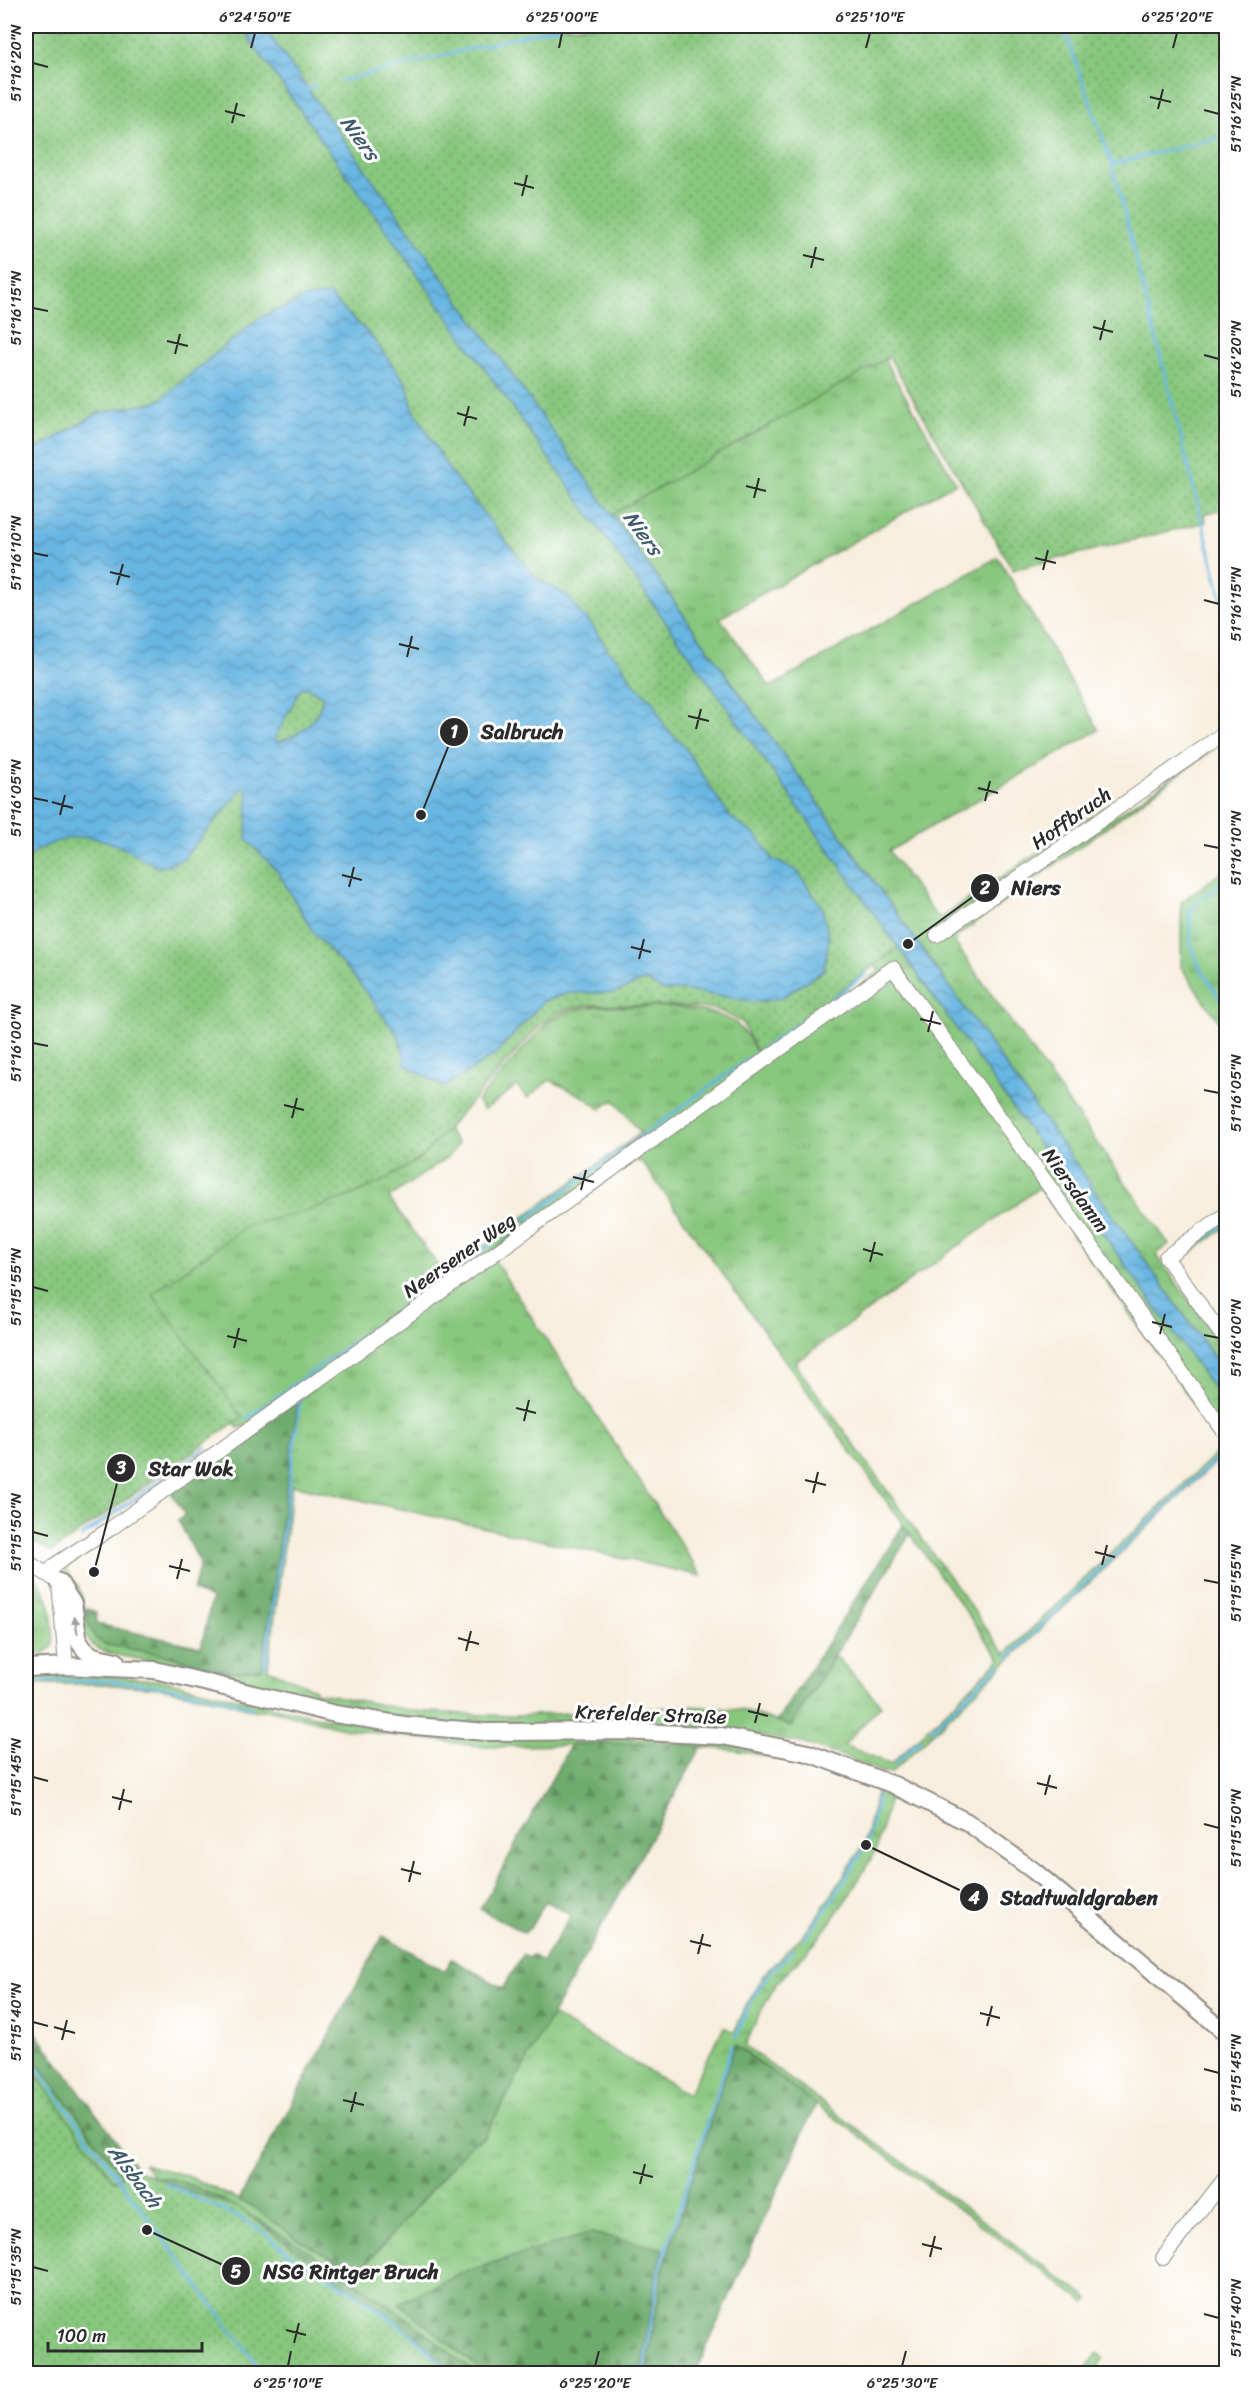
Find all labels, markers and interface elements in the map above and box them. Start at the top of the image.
text: 6°24'50"E [219,4,293,30]
text: 6°25'00"E [526,4,600,30]
text: 6°25'10"E [836,4,906,30]
text: 6°25'20"E [1141,4,1214,30]
text: 51°16'20"N [3,24,29,102]
text: 51°16'25"N [1223,75,1249,153]
water label: Niers [330,107,391,171]
text: 51°16'15"N [3,270,29,345]
text: 51°16'20"N [1223,320,1249,398]
water label: Niers [613,502,674,566]
text: 51°16'10"N [3,515,29,591]
text: 51°16'15"N [1223,566,1249,641]
callout: Salbruch [439,712,575,751]
text: Salbruch [480,713,563,751]
text: 1 [450,716,458,748]
text: 51°16'05"N [3,758,29,837]
street label: Hoffbruch [1023,778,1119,859]
text: 51°16'10"N [1223,810,1249,886]
callout: Niers [970,869,1073,908]
text: Niers [1010,869,1061,907]
text: 2 [979,872,991,904]
text: 51°16'00"N [3,1003,29,1082]
text: 51°16'05"N [1223,1053,1249,1132]
street label: Niersdamm [1033,1140,1119,1240]
street label: Neersener Weg [395,1203,523,1308]
text: 51°15'55"N [3,1247,29,1326]
text: 51°16'00"N [1223,1298,1249,1377]
callout: Star Wok [106,1449,245,1488]
text: Star Wok [147,1450,234,1488]
text: 3 [115,1452,126,1484]
text: 51°15'50"N [3,1492,29,1571]
text: 51°15'55"N [1223,1543,1249,1622]
one-way arrow [71,1615,80,1634]
street label: Krefelder Straße [575,1694,727,1735]
text: 51°15'45"N [3,1737,29,1816]
text: 51°15'50"N [1223,1788,1249,1867]
callout: Stadtwaldgraben [959,1878,1170,1917]
text: Stadtwaldgraben [999,1879,1158,1917]
text: 4 [967,1882,980,1914]
text: 51°15'40"N [3,1982,29,2061]
text: 51°15'45"N [1223,2033,1249,2112]
water label: Alsbach [97,2135,173,2218]
text: 51°15'35"N [3,2228,29,2306]
callout: NSG Rintger Bruch [221,2252,451,2291]
text: NSG Rintger Bruch [262,2253,439,2291]
text: 5 [231,2256,242,2288]
text: 51°15'40"N [1223,2278,1249,2357]
scale bar [48,2315,202,2353]
text: 100 m [57,2320,106,2352]
text: 6°25'10"E [254,2370,324,2396]
text: 6°25'20"E [559,2370,632,2396]
text: 6°25'30"E [867,2370,939,2396]

